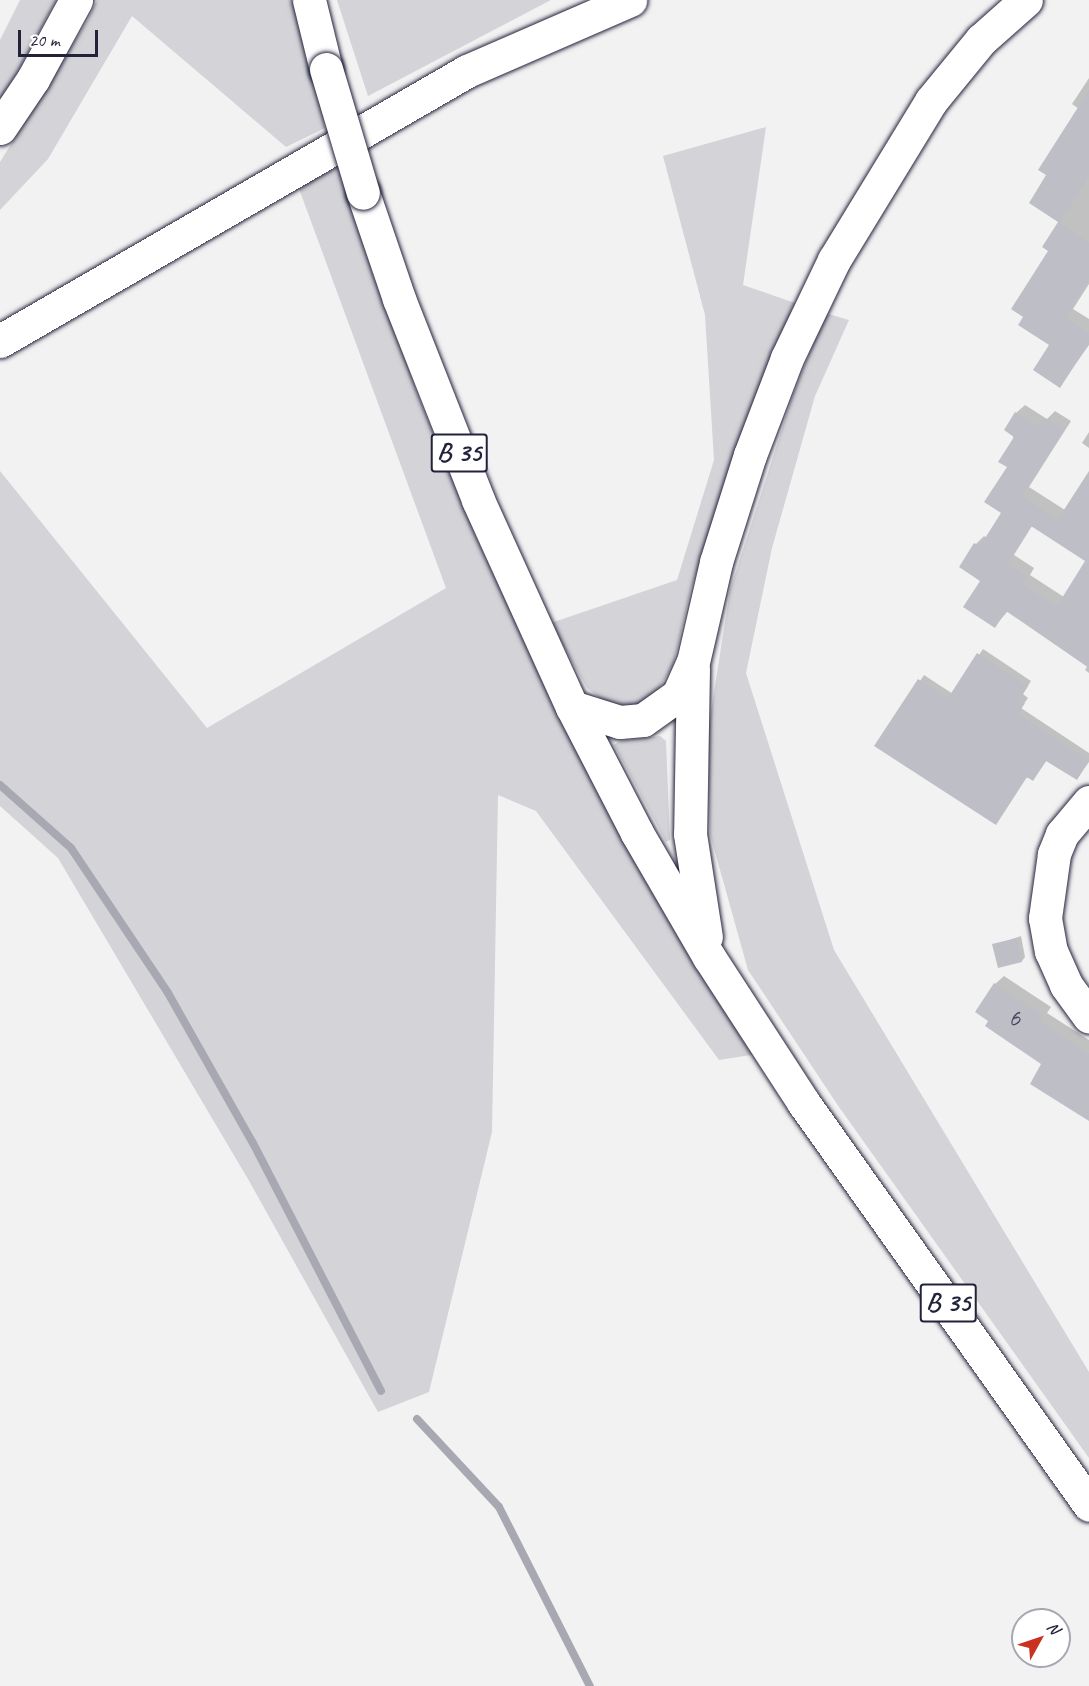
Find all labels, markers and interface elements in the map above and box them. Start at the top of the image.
scale bar [21,18,100,56]
text: 20 m [29,29,60,51]
road number: B 35 [430,429,488,477]
house number: 6 [1008,1002,1020,1034]
road number: B 35 [920,1279,976,1327]
north arrow [1011,1608,1071,1668]
text: N [1042,1617,1064,1638]

